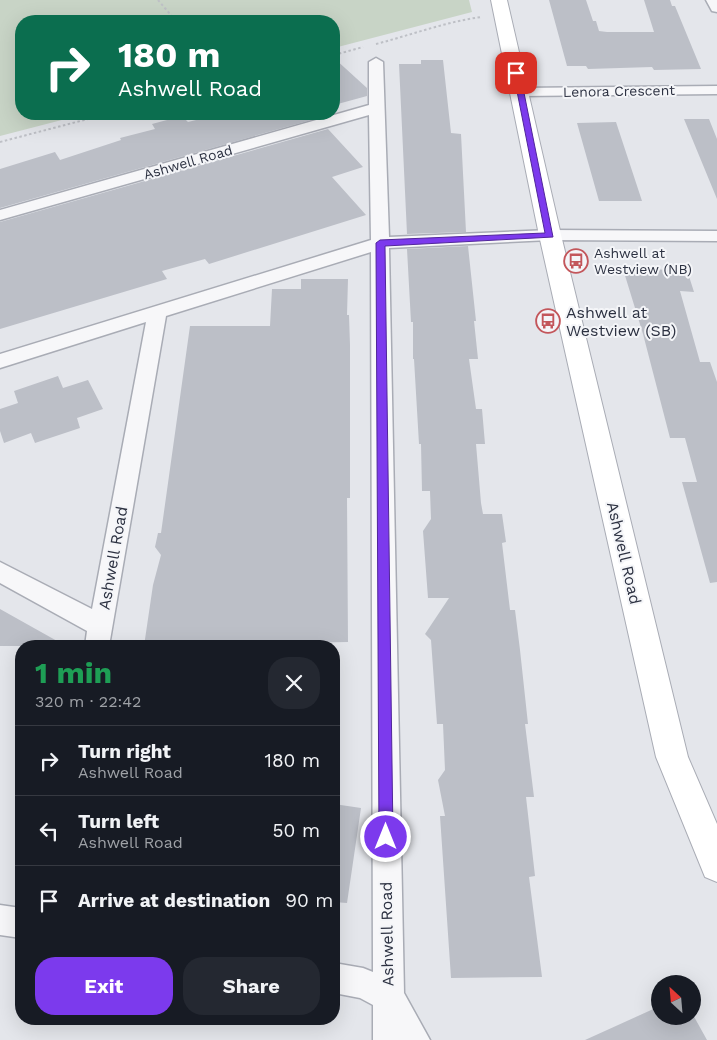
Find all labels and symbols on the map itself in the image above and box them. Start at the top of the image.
pin [495,52,537,94]
street label: Lenora Crescent [563,82,675,100]
street label: Ashwell Road [142,142,234,182]
place label: Ashwell at Westview (NB) [594,245,692,277]
bus stop icon: Ashwell at Westview (NB) [563,248,589,274]
place label: Ashwell at Westview (SB) [566,303,676,340]
bus stop icon: Ashwell at Westview (SB) [535,308,561,334]
street label: Ashwell Road [603,500,645,606]
street label: Ashwell Road [95,505,131,611]
position arrow [359,810,411,862]
street label: Ashwell Road [377,881,397,987]
north arrow [651,975,701,1025]

